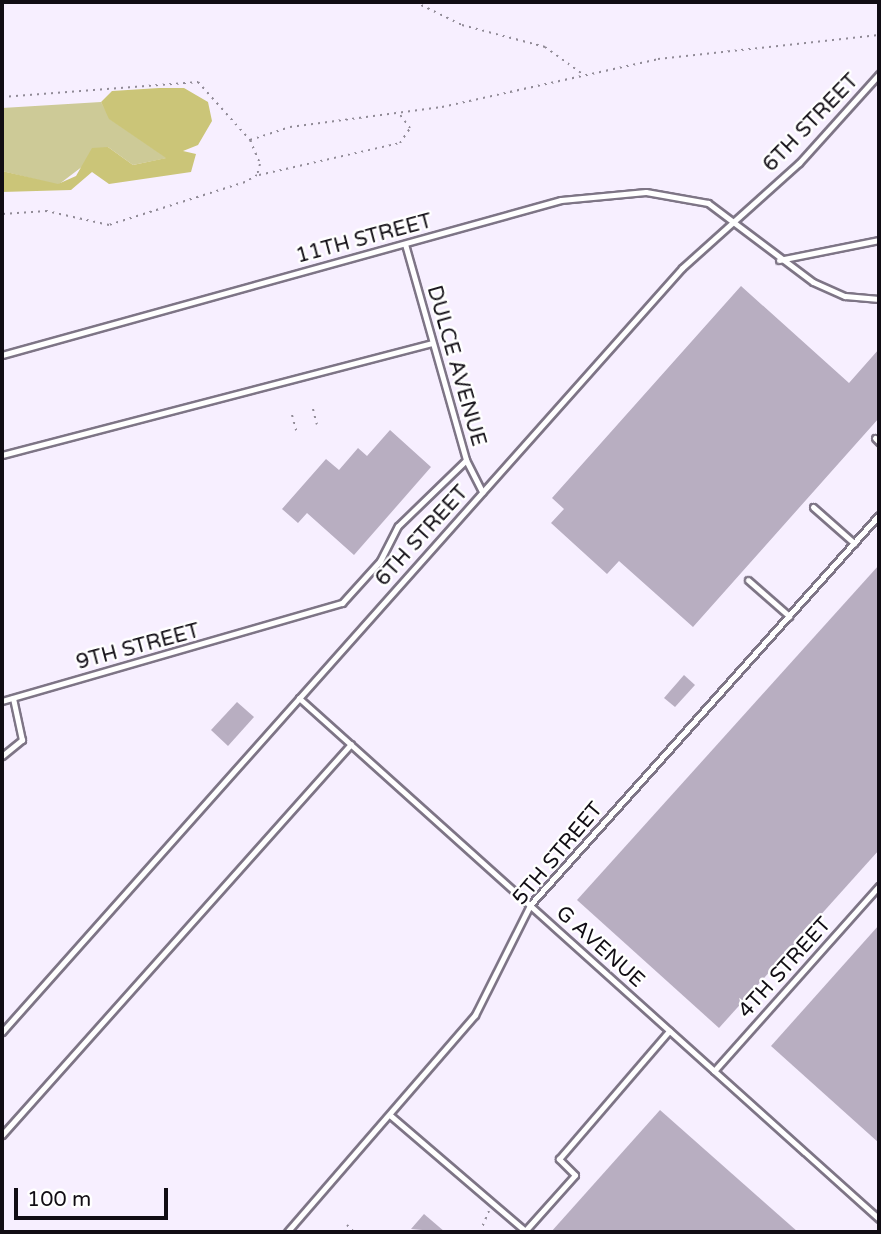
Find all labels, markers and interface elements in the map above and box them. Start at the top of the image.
street label: 6TH STREET [758,69,864,177]
street label: 11TH STREET [293,209,435,269]
street label: DULCE AVENUE [421,283,491,449]
street label: 6TH STREET [370,480,474,592]
street label: 9TH STREET [74,618,202,676]
street label: 5TH STREET [508,797,608,911]
street label: G AVENUE [551,901,649,993]
street label: 4TH STREET [733,912,837,1024]
scale bar [18,1174,172,1218]
text: 100 m [27,1187,91,1212]

